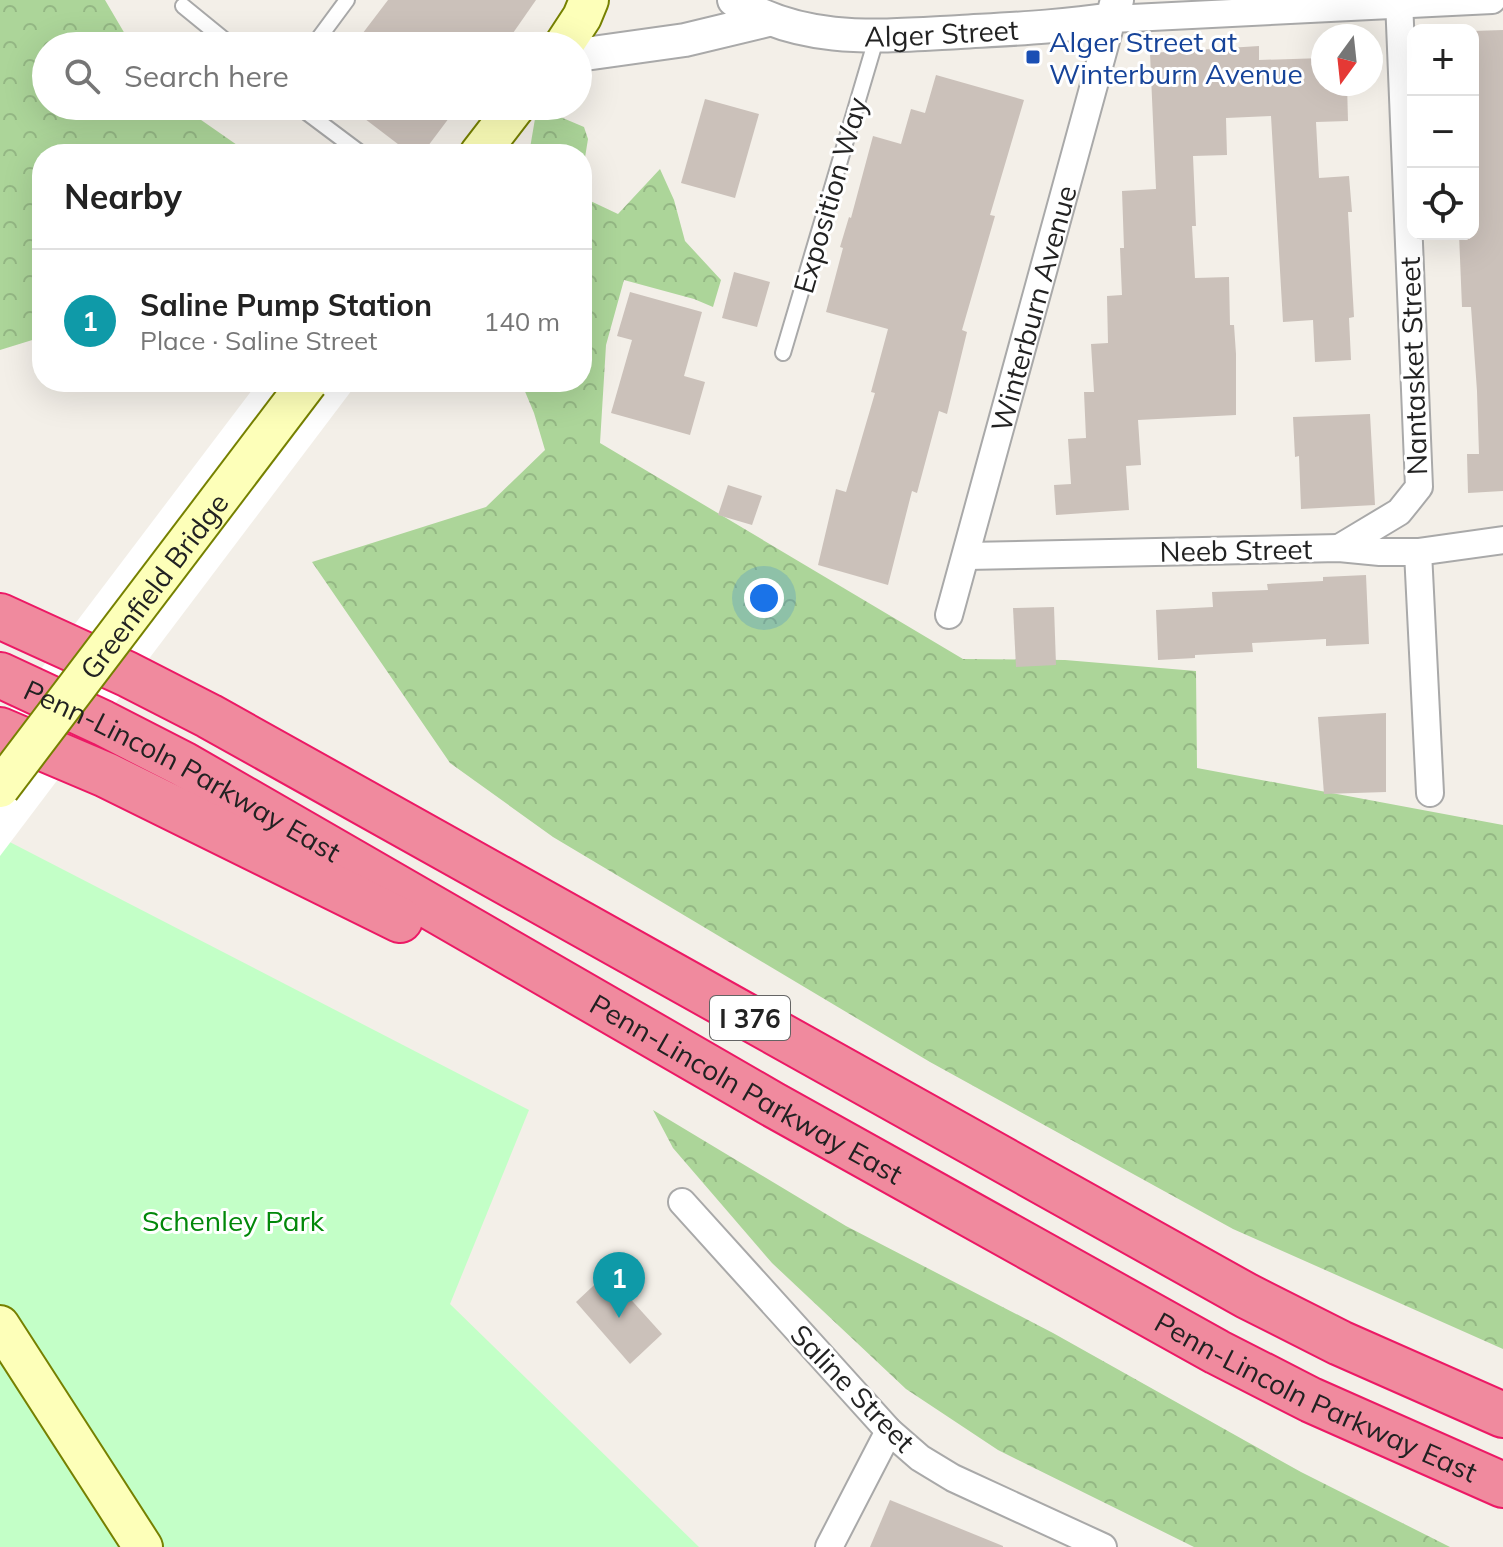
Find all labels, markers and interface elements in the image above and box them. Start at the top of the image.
street label: Alger Street [864,11,1020,53]
place label: Alger Street at Winterburn Avenue [1049,24,1303,91]
north arrow [1311,24,1383,96]
map controls [1407,24,1479,240]
button: + [1407,24,1479,96]
search box [32,32,592,120]
marker: Alger Street at Winterburn Avenue [1024,48,1042,66]
icon: search [60,54,104,98]
text: Search here [124,57,289,95]
street label: Exposition Way [785,93,875,297]
button: − [1407,96,1479,168]
button: locate [1407,168,1479,240]
text: Nearby [64,175,182,218]
street label: Winterburn Avenue [983,181,1083,435]
street label: Nantasket Street [1392,256,1434,476]
text: Saline Pump Station [140,286,432,324]
text: 1 [82,305,98,338]
text: 140 m [484,305,560,338]
text: Place · Saline Street [140,324,377,357]
street label: Greenfield Bridge [72,486,235,686]
street label: Neeb Street [1159,531,1313,569]
your location [744,578,784,618]
street label: Penn-Lincoln Parkway East [19,671,347,869]
street label: Penn-Lincoln Parkway East [584,986,909,1191]
road number: I 376 [710,996,790,1040]
park label: Schenley Park [142,1203,325,1238]
pin: 1 [593,1252,645,1318]
street label: Penn-Lincoln Parkway East [1149,1304,1483,1489]
street label: Saline Street [783,1317,923,1459]

